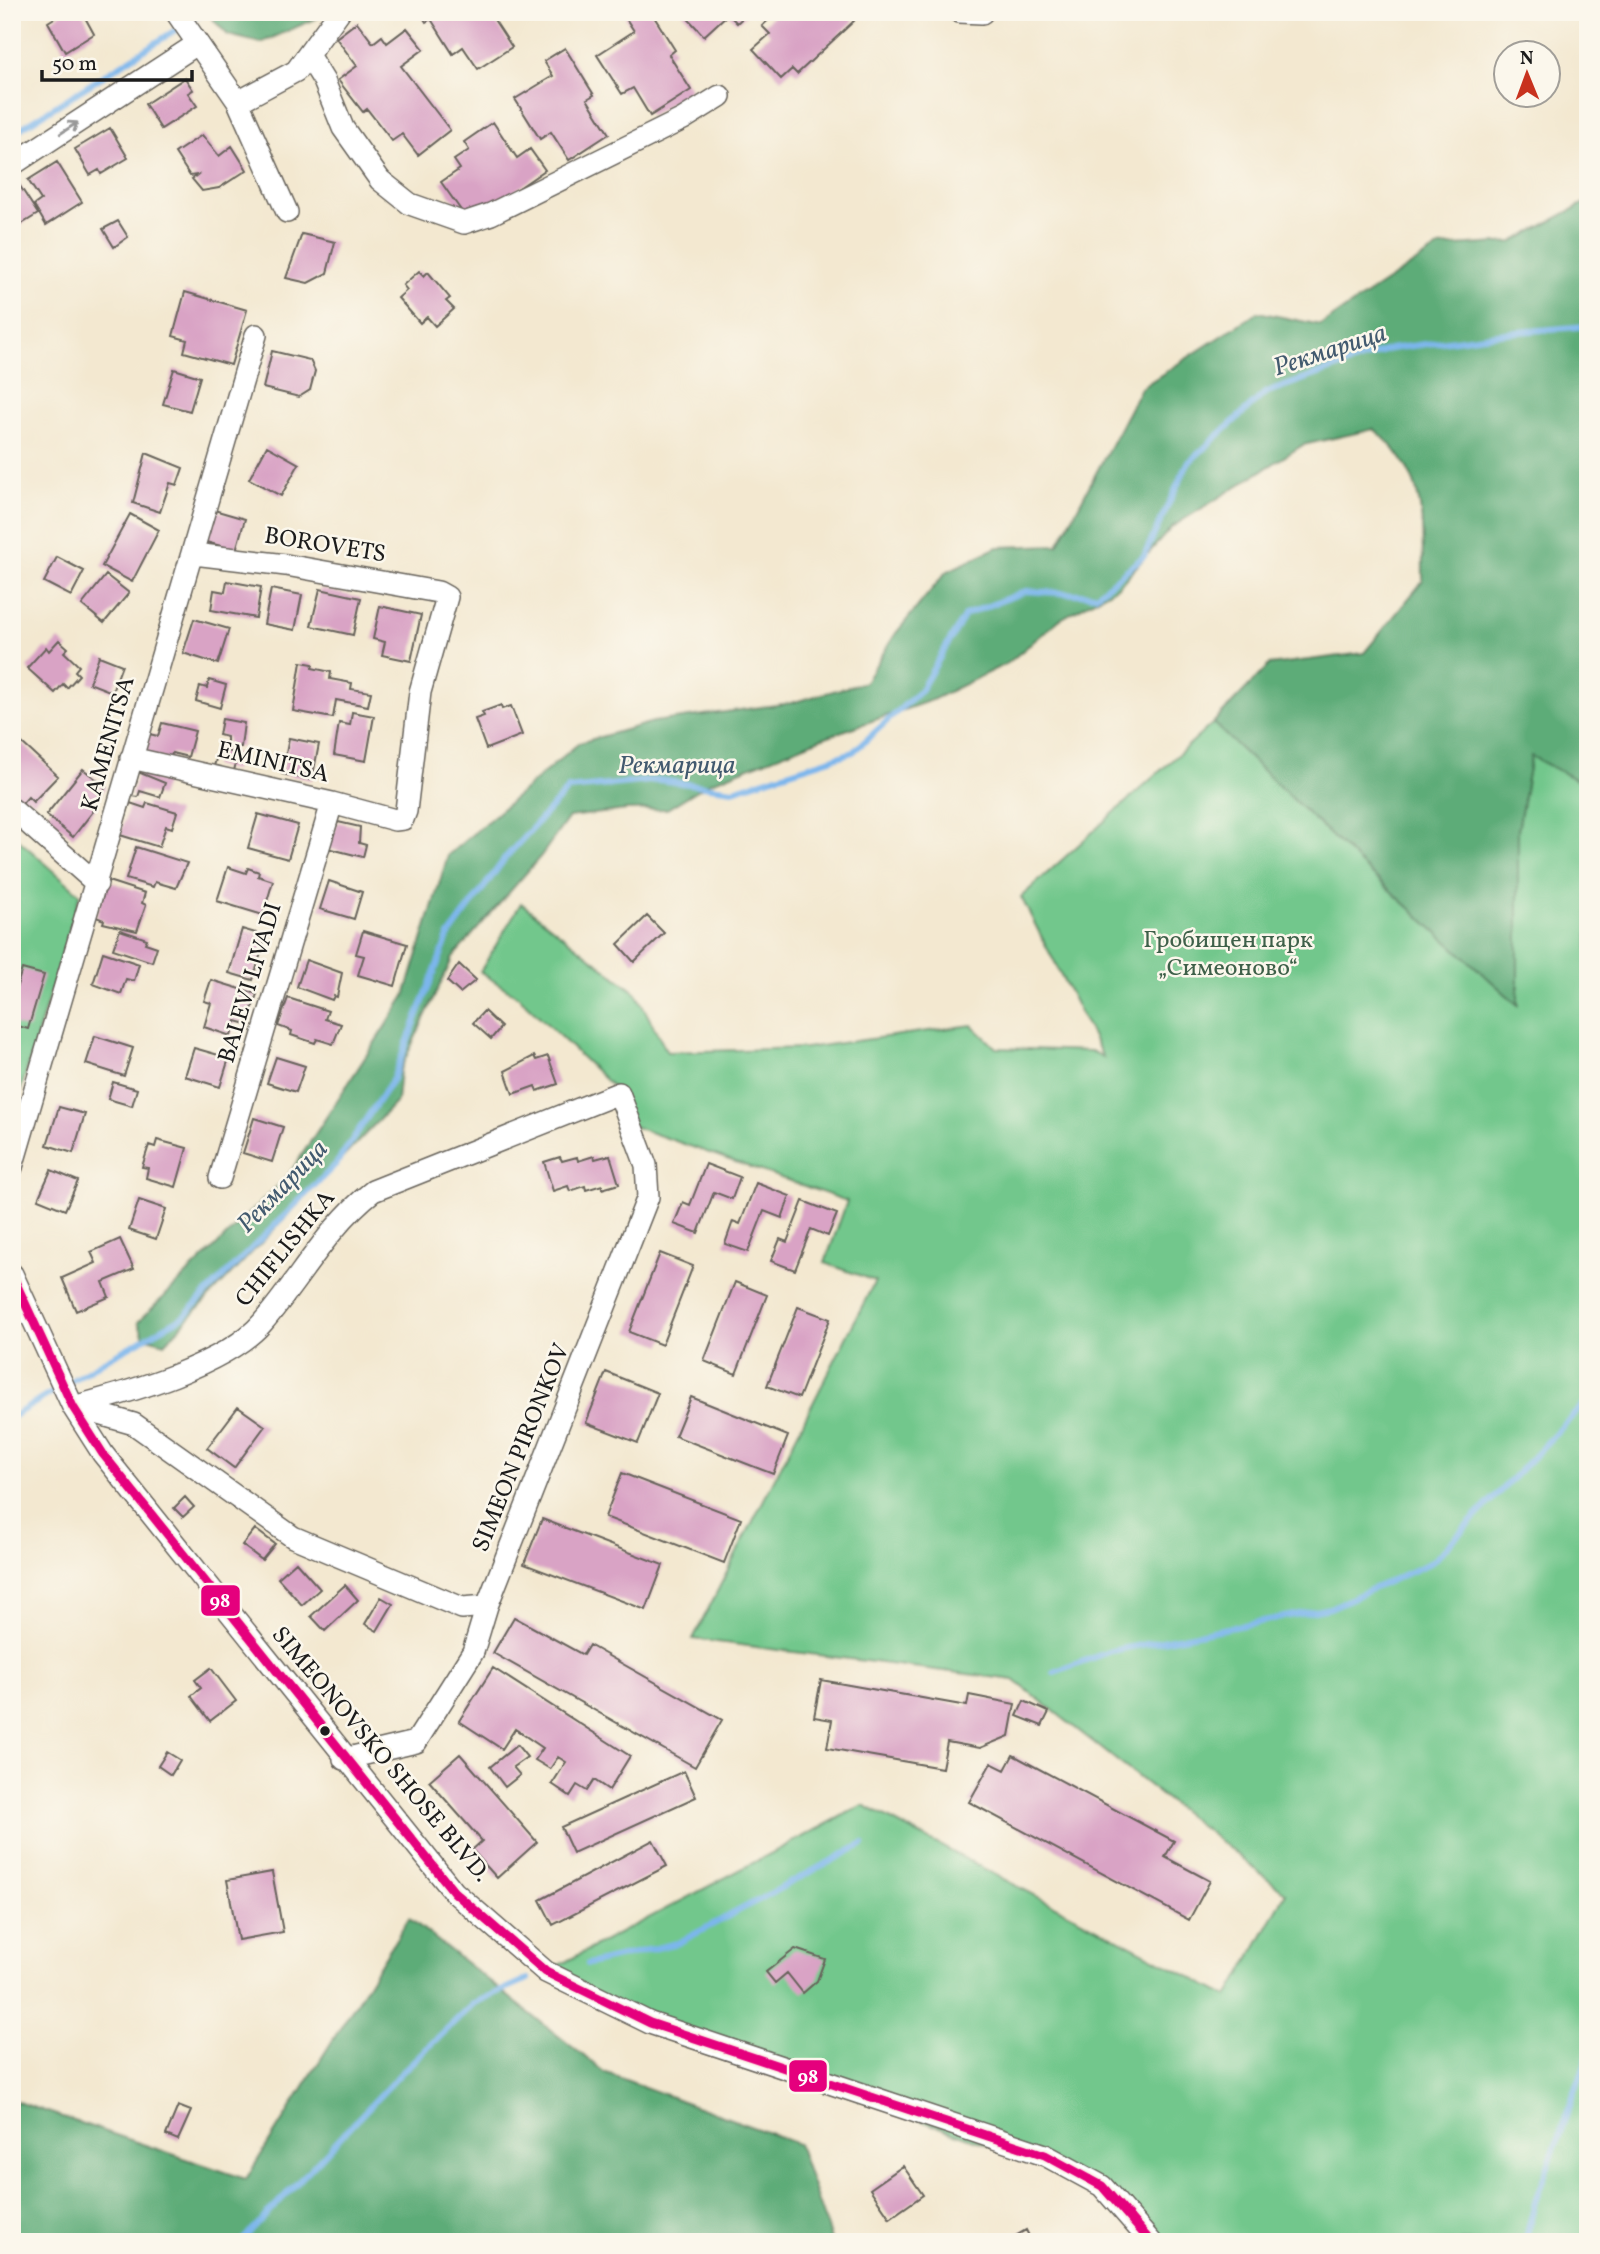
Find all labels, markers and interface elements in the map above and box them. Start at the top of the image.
scale bar [42,38,192,82]
north arrow [1492,38,1562,108]
text: N [1520,46,1534,72]
text: 50 m [52,50,97,79]
one-way arrow [59,120,79,134]
water label: Рекмарица [1269,316,1391,386]
street label: BOROVETS [262,520,388,572]
street label: KAMENITSA [74,672,145,815]
street label: EMINITSA [214,734,333,792]
water label: Рекмарица [618,748,736,784]
street label: BALEVI LIVADI [210,898,292,1068]
park label: Гробищен парк „Симеоново“ [1143,924,1313,986]
water label: Рекмарица [229,1132,337,1242]
street label: CHIFLISHKA [228,1183,344,1315]
street label: SIMEON PIRONKOV [465,1339,579,1557]
line badge: 98 [200,1584,241,1617]
text: 98 [210,1589,230,1615]
street label: SIMEONOVSKO SHOSE BLVD. [263,1620,497,1890]
unlabelled marker [318,1724,332,1738]
line badge: 98 [788,2059,828,2093]
text: 98 [798,2065,818,2091]

